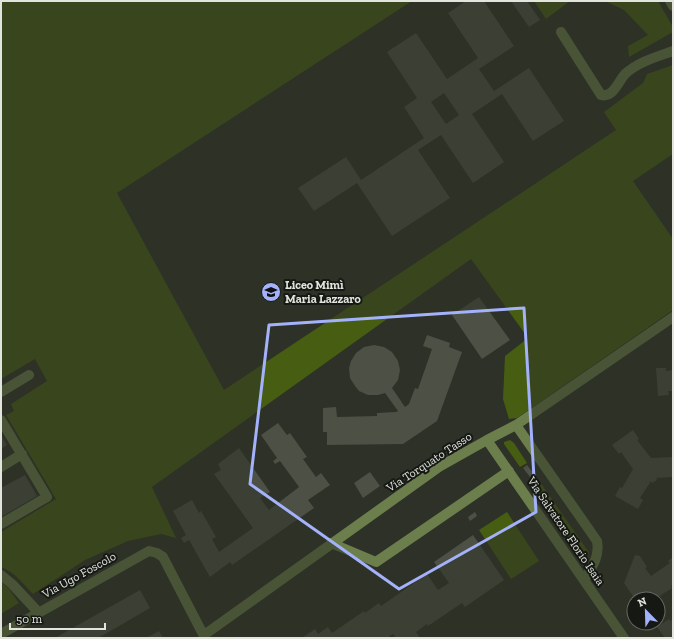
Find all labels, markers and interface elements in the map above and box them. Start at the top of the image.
place label: Liceo Mimì Maria Lazzaro [285,278,362,306]
school or university icon: Liceo Mimì Maria Lazzaro [260,281,282,303]
street label: Via Torquato Tasso [383,429,474,495]
street label: Via Salvatore Florio Isaia [524,473,608,588]
street label: Via Ugo Foscolo [39,549,118,601]
north arrow [626,591,666,631]
text: N [636,594,649,610]
scale bar [10,605,105,631]
text: 50 m [16,612,43,626]

